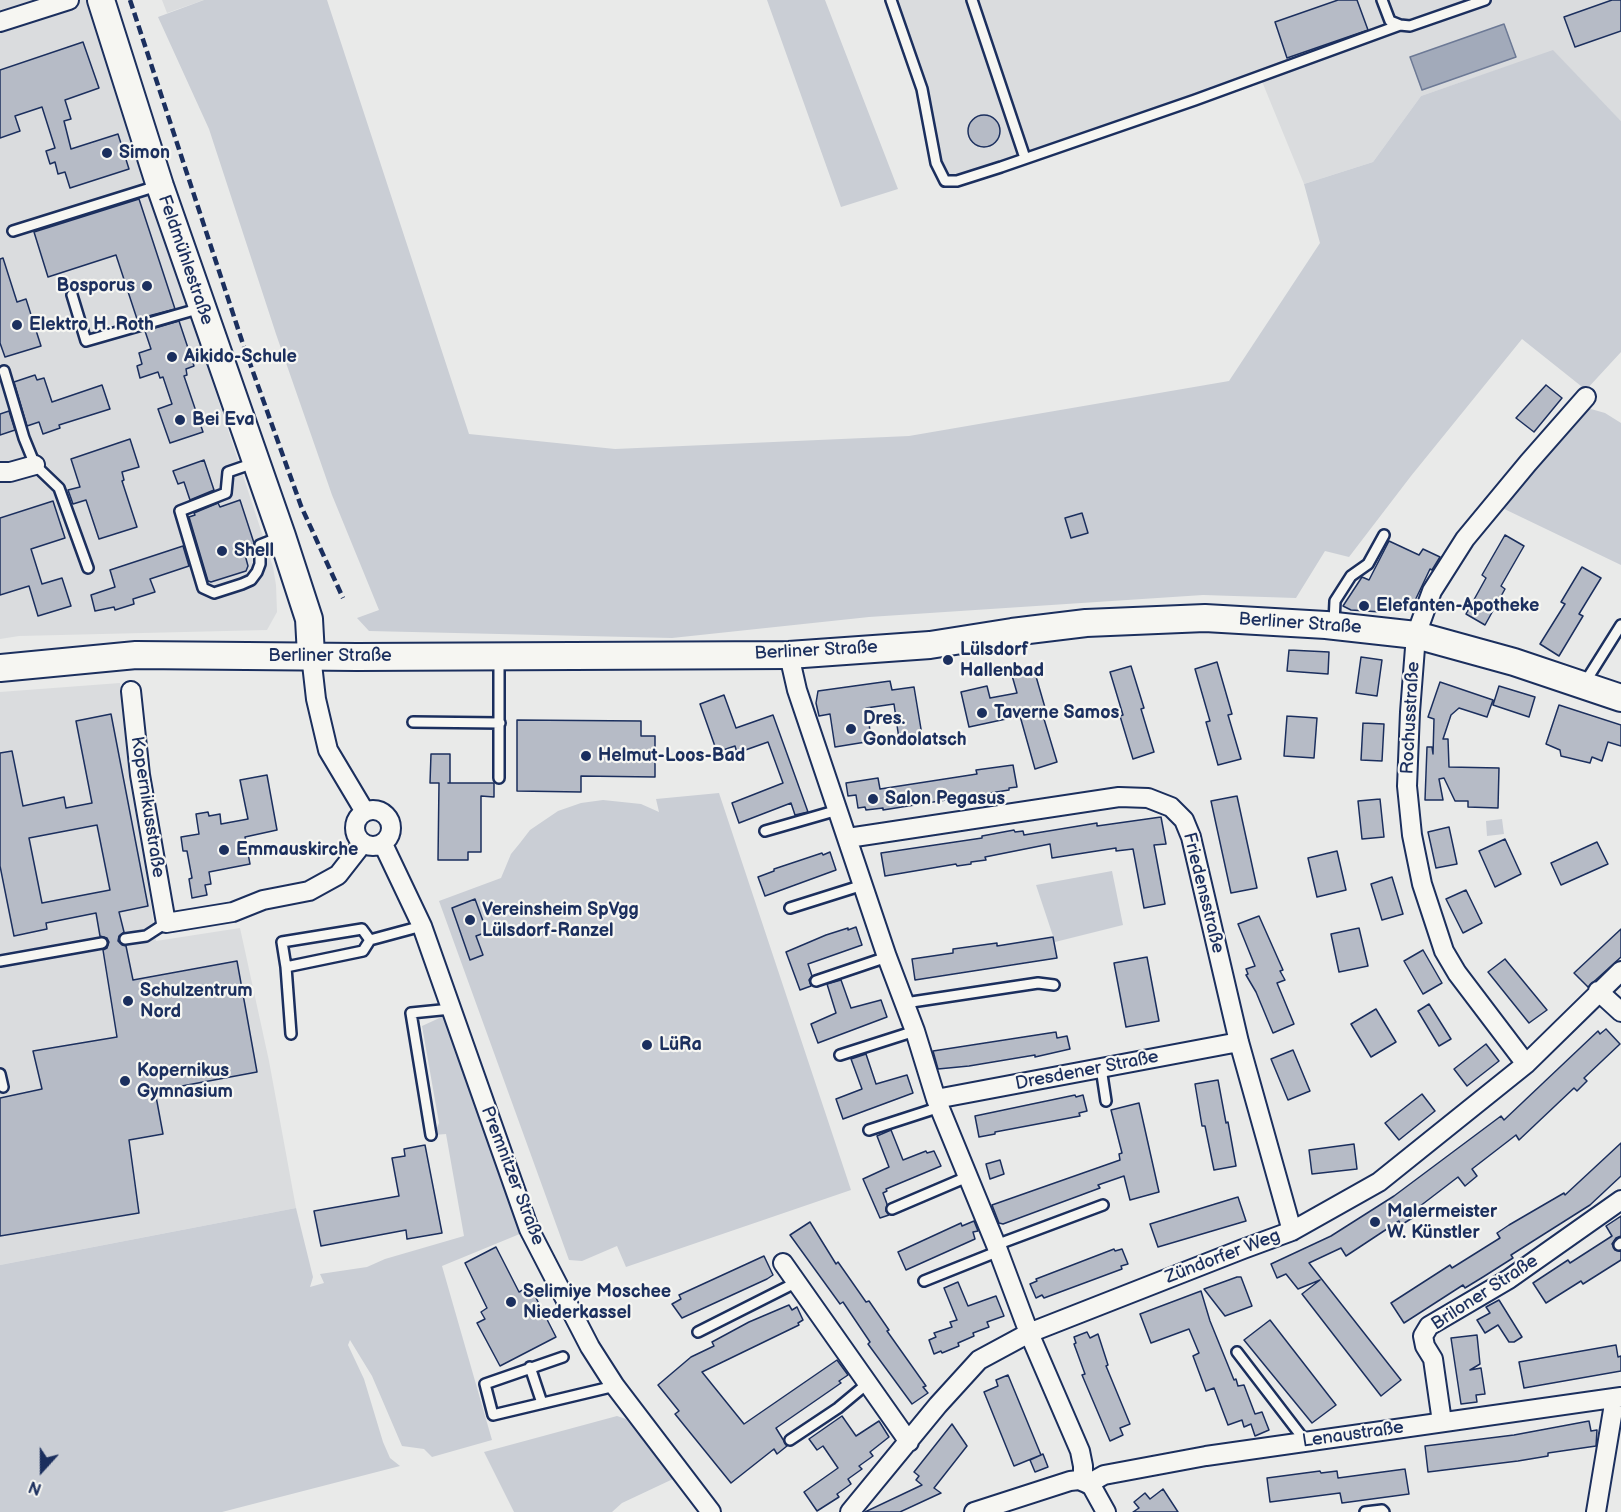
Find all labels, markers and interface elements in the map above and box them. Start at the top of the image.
place label: Simon [119,142,170,164]
marker: Simon [100,146,114,160]
street label: Feldmühlestraße [153,192,217,328]
place label: Bosporus [56,275,135,297]
marker: Bosporus [140,279,154,293]
place label: Elektro H. Roth [29,314,154,336]
marker: Elektro H. Roth [10,318,24,332]
place label: Aikido-Schule [184,346,297,368]
marker: Aikido-Schule [165,350,179,364]
place label: Bei Eva [192,409,255,431]
marker: Bei Eva [173,413,187,427]
place label: Shell [234,540,274,562]
marker: Shell [215,544,229,558]
place label: Elefanten-Apotheke [1376,595,1539,617]
marker: Elefanten-Apotheke [1357,599,1371,613]
street label: Berliner Straße [1238,609,1362,639]
street label: Berliner Straße [754,637,878,665]
place label: Lülsdorf Hallenbad [960,639,1044,682]
street label: Berliner Straße [268,645,392,667]
marker: Lülsdorf Hallenbad [941,653,955,667]
street label: Rochusstraße [1397,661,1425,775]
place label: Taverne Samos [994,702,1119,724]
marker: Taverne Samos [975,706,989,720]
place label: Dres. Gondolatsch [863,708,967,750]
marker: Dres. Gondolatsch [844,722,858,736]
street label: Kopernikusstraße [125,735,169,879]
place label: Helmut-Loos-Bad [598,745,745,767]
marker: Helmut-Loos-Bad [579,749,593,763]
place label: Salon Pegasus [885,788,1005,810]
marker: Salon Pegasus [866,792,880,806]
street label: Friedensstraße [1178,830,1228,956]
place label: Emmauskirche [236,839,358,861]
marker: Emmauskirche [217,843,231,857]
place label: Vereinsheim SpVgg Lülsdorf-Ranzel [482,899,639,942]
marker: Vereinsheim SpVgg Lülsdorf-Ranzel [463,913,477,927]
place label: Schulzentrum Nord [140,980,253,1022]
marker: Schulzentrum Nord [121,994,135,1008]
place label: LüRa [659,1034,702,1056]
marker: LüRa [640,1038,654,1052]
street label: Dresdener Straße [1014,1047,1160,1095]
place label: Kopernikus Gymnasium [137,1060,233,1102]
marker: Kopernikus Gymnasium [118,1074,132,1088]
street label: Premnitzer Straße [476,1104,548,1248]
place label: Malermeister W. Künstler [1387,1201,1497,1244]
marker: Malermeister W. Künstler [1368,1215,1382,1229]
street label: Zündorfer Weg [1162,1225,1284,1289]
street label: Briloner Straße [1428,1251,1542,1335]
place label: Selimiye Moschee Niederkassel [523,1281,671,1324]
marker: Selimiye Moschee Niederkassel [504,1295,518,1309]
street label: Lenaustraße [1301,1417,1405,1453]
north arrow [12,1440,72,1500]
text: N [26,1476,44,1498]

